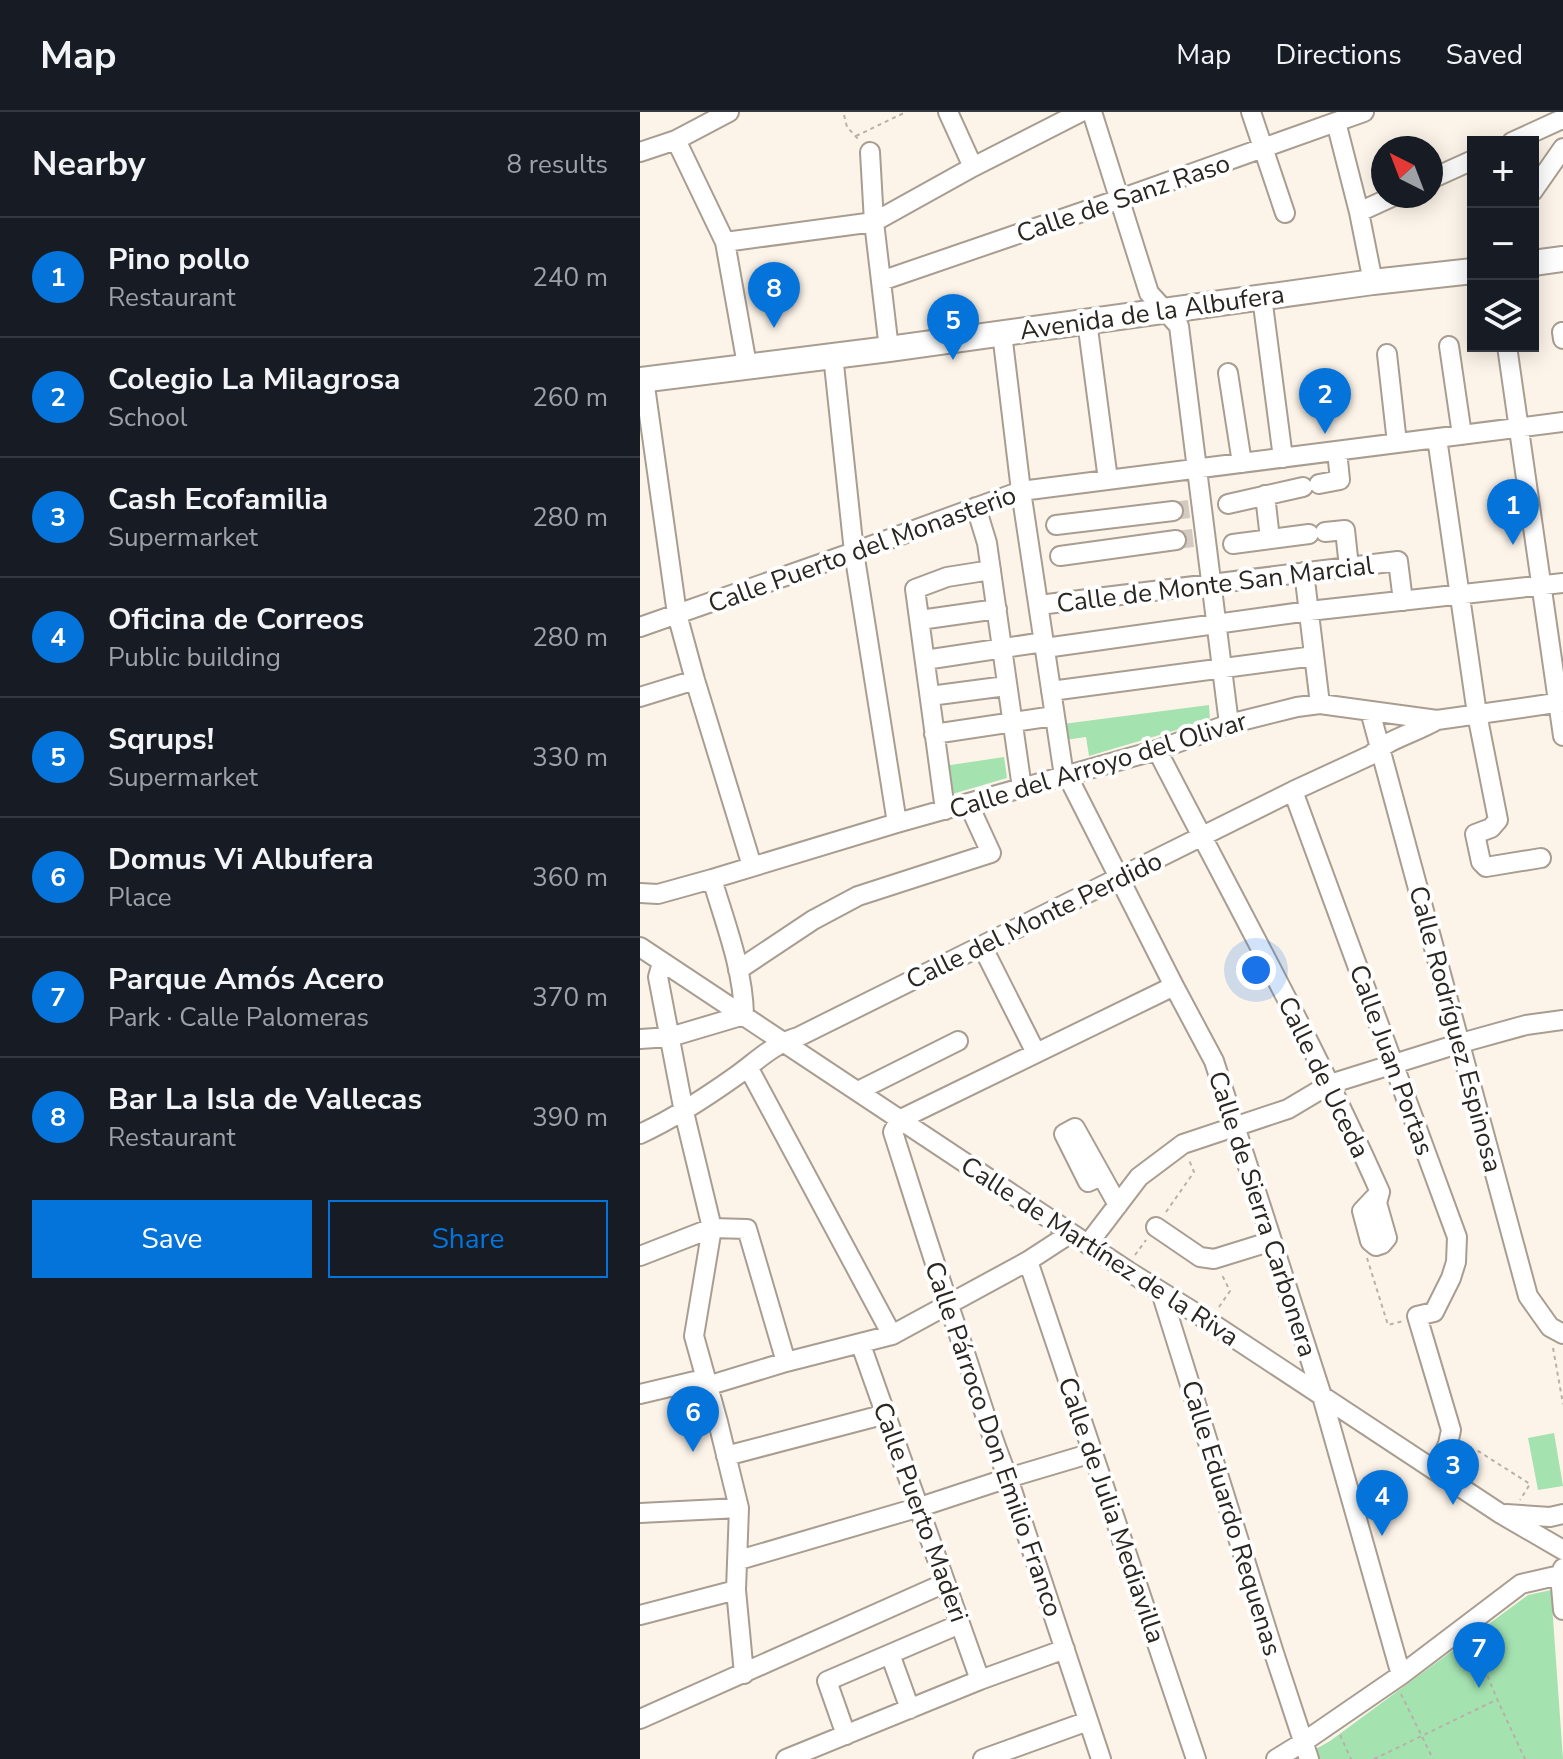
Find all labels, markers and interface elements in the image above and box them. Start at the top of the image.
text: Map [40,30,117,81]
text: Map [1176,36,1231,74]
text: Directions [1275,36,1402,74]
text: Saved [1446,36,1523,74]
north arrow [1371,136,1443,208]
map controls [1467,136,1539,352]
button: + [1467,136,1539,208]
text: Nearby [32,141,146,187]
street label: Calle de Sanz Raso [1012,146,1235,251]
text: 8 results [507,147,608,182]
button: − [1467,208,1539,280]
text: Pino pollo [108,239,250,280]
text: 1 [50,260,66,295]
text: 240 m [532,260,608,295]
pin: 8 [748,262,800,328]
street label: Avenida de la Albufera [1017,277,1287,348]
text: Restaurant [108,280,236,315]
button: layers [1467,280,1539,352]
pin: 5 [927,294,979,360]
text: Colegio La Milagrosa [108,359,400,400]
pin: 2 [1299,368,1351,434]
text: 2 [50,380,66,415]
text: 260 m [532,380,608,415]
text: School [108,400,187,435]
street label: Calle Puerto del Monasterio [703,477,1021,621]
text: Cash Ecofamilia [108,479,328,520]
pin: 1 [1487,479,1539,545]
text: 3 [50,500,66,535]
text: 280 m [532,500,608,535]
text: Supermarket [108,520,258,555]
street label: Calle de Monte San Marcial [1055,548,1376,621]
text: Oficina de Correos [108,599,364,640]
text: 4 [50,620,66,655]
text: 280 m [532,620,608,655]
text: Public building [108,640,281,675]
street label: Calle del Arroyo del Olivar [945,703,1252,827]
text: Sqrups! [108,719,214,760]
text: 5 [50,740,66,775]
text: 330 m [532,740,608,775]
text: Supermarket [108,760,258,795]
text: Domus Vi Albufera [108,839,374,880]
street label: Calle del Monte Perdido [900,843,1168,998]
text: 6 [50,860,66,895]
text: 360 m [532,860,608,895]
text: Place [108,880,172,915]
street label: Calle Rodríguez Espinosa [1400,882,1511,1176]
your location [1236,950,1276,990]
text: Parque Amós Acero [108,959,384,1000]
street label: Calle Juan Portas [1341,960,1442,1160]
text: 7 [50,980,66,1015]
text: 370 m [532,980,608,1015]
street label: Calle de Uceda [1269,991,1378,1164]
text: Park · Calle Palomeras [108,1000,369,1035]
street label: Calle de Sierra Carbonera [1200,1067,1325,1361]
text: Bar La Isla de Vallecas [108,1079,422,1120]
text: 8 [50,1100,66,1135]
text: 390 m [532,1100,608,1135]
text: Restaurant [108,1120,236,1155]
street label: Calle de Martínez de la Riva [954,1148,1245,1355]
button: Save [32,1200,312,1278]
button: Share [328,1200,608,1278]
street label: Calle Párroco Don Emilio Franco [916,1257,1071,1621]
street label: Calle de Julia Mediavilla [1050,1373,1173,1648]
street label: Calle Eduardo Requenas [1173,1376,1290,1660]
pin: 6 [667,1386,719,1452]
street label: Calle Puerto Maderi [864,1397,977,1627]
pin: 3 [1427,1439,1479,1505]
pin: 4 [1356,1470,1408,1536]
pin: 7 [1453,1622,1505,1688]

